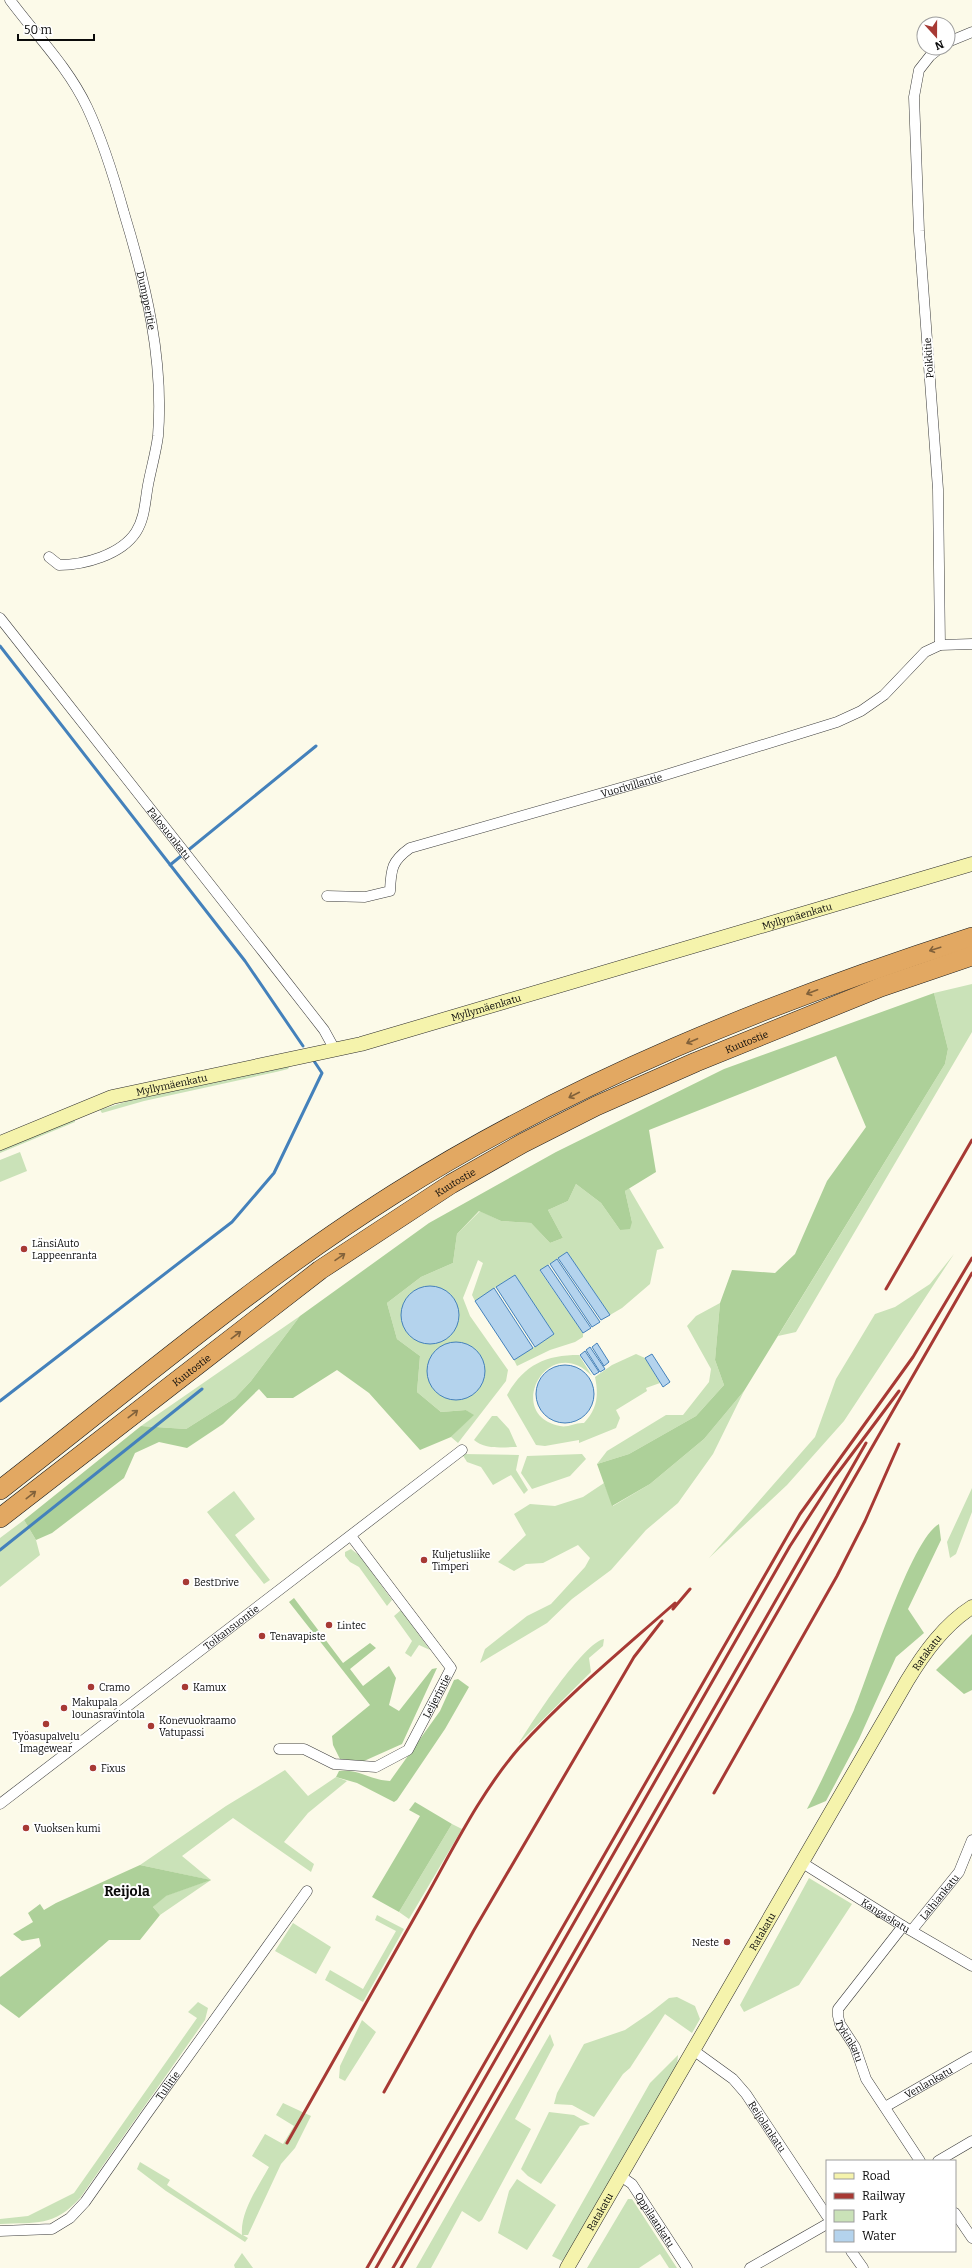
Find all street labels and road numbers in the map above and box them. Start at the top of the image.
street label: Dumpperitie [134,270,158,331]
street label: Poikkitie [922,337,936,379]
street label: Vuorivillantie [600,771,664,800]
street label: Palosuonkatu [144,805,193,863]
street label: Myllymäenkatu [761,901,833,933]
street label: Myllymäenkatu [450,992,523,1024]
street label: Kuutostie [724,1028,770,1057]
street label: Myllymäenkatu [135,1072,208,1099]
street label: Kuutostie [433,1166,478,1200]
street label: Kuutostie [170,1352,213,1389]
street label: Toikansuontie [202,1603,262,1653]
street label: Ratakatu [910,1633,944,1673]
street label: Leijerintie [421,1672,454,1720]
street label: Laihiankatu [918,1872,962,1923]
street label: Kangaskatu [859,1896,912,1936]
street label: Ratakatu [747,1911,778,1953]
street label: Tykinkatu [832,2019,865,2064]
street label: Venlankatu [903,2064,955,2101]
street label: Tullitie [154,2069,183,2103]
street label: Reijolankatu [745,2099,788,2155]
street label: Oppilaankatu [632,2190,677,2249]
street label: Ratakatu [585,2191,616,2233]

